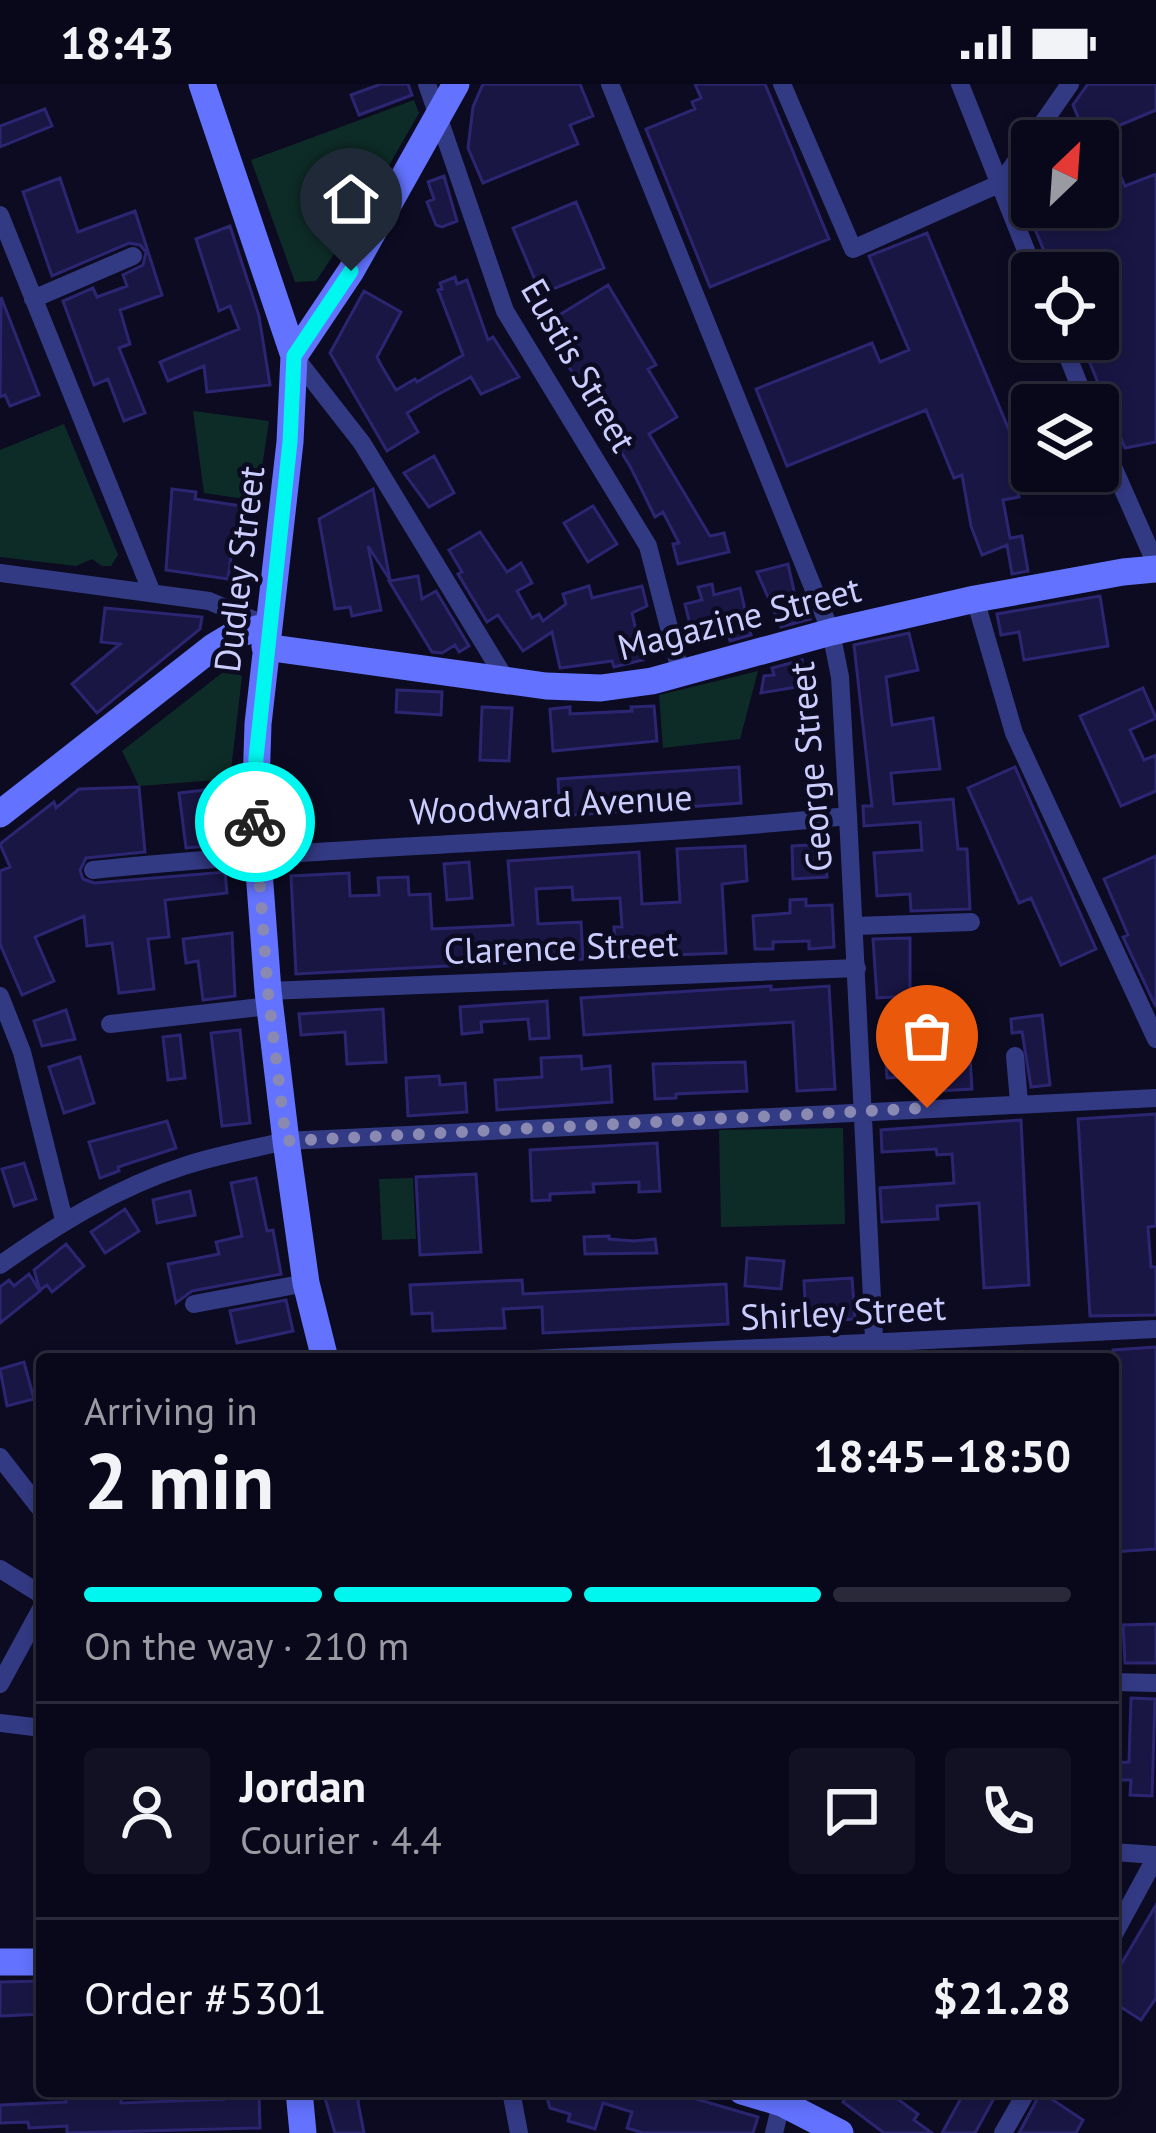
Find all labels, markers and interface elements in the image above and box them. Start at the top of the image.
text: 18:43 [60,13,174,71]
north arrow [1011,120,1119,228]
map controls [1011,120,1119,492]
pin [300,148,402,271]
icon: home [318,166,384,232]
button: locate [1011,252,1119,360]
street label: Eustis Street [511,270,648,460]
button: layers [1011,384,1119,492]
street label: Dudley Street [203,463,274,675]
street label: Magazine Street [612,565,865,670]
street label: George Street [777,660,842,874]
courier [195,762,315,882]
street label: Woodward Avenue [408,773,694,834]
icon: bike [222,789,288,855]
street label: Clarence Street [443,919,679,974]
pin [876,985,978,1108]
icon: bag [894,1003,960,1069]
street label: Shirley Street [739,1283,947,1340]
text: Arriving in [84,1385,258,1436]
text: 18:45–18:50 [813,1426,1071,1484]
text: 2 min [84,1430,274,1531]
text: On the way · 210 m [84,1620,409,1671]
button: person [84,1748,210,1874]
button: chat [789,1748,915,1874]
button: phone [945,1748,1071,1874]
text: Jordan [240,1756,366,1814]
text: Courier · 4.4 [240,1814,442,1865]
text: Order #5301 [84,1968,327,2026]
text: $21.28 [932,1968,1071,2026]

